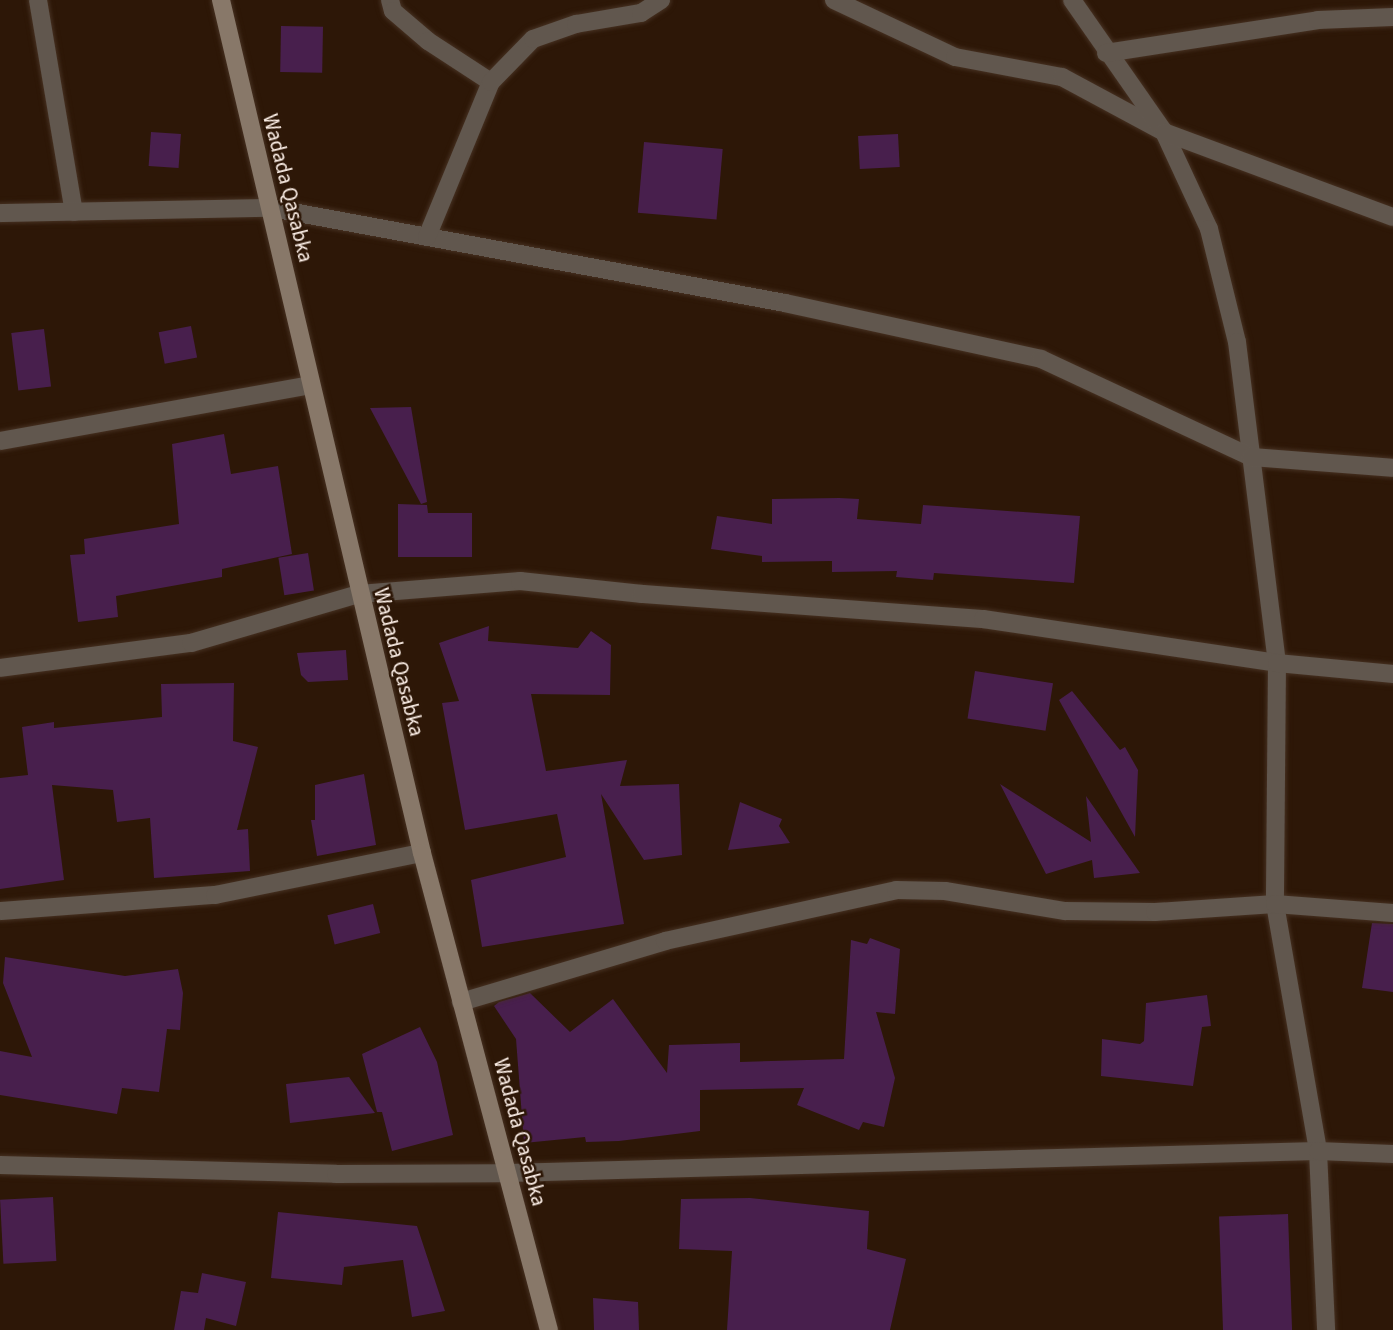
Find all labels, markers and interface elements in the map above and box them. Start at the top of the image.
street label: Wadada Qasabka [257,111,319,265]
street label: Wadada Qasabka [368,585,430,739]
street label: Wadada Qasabka [488,1055,552,1209]

